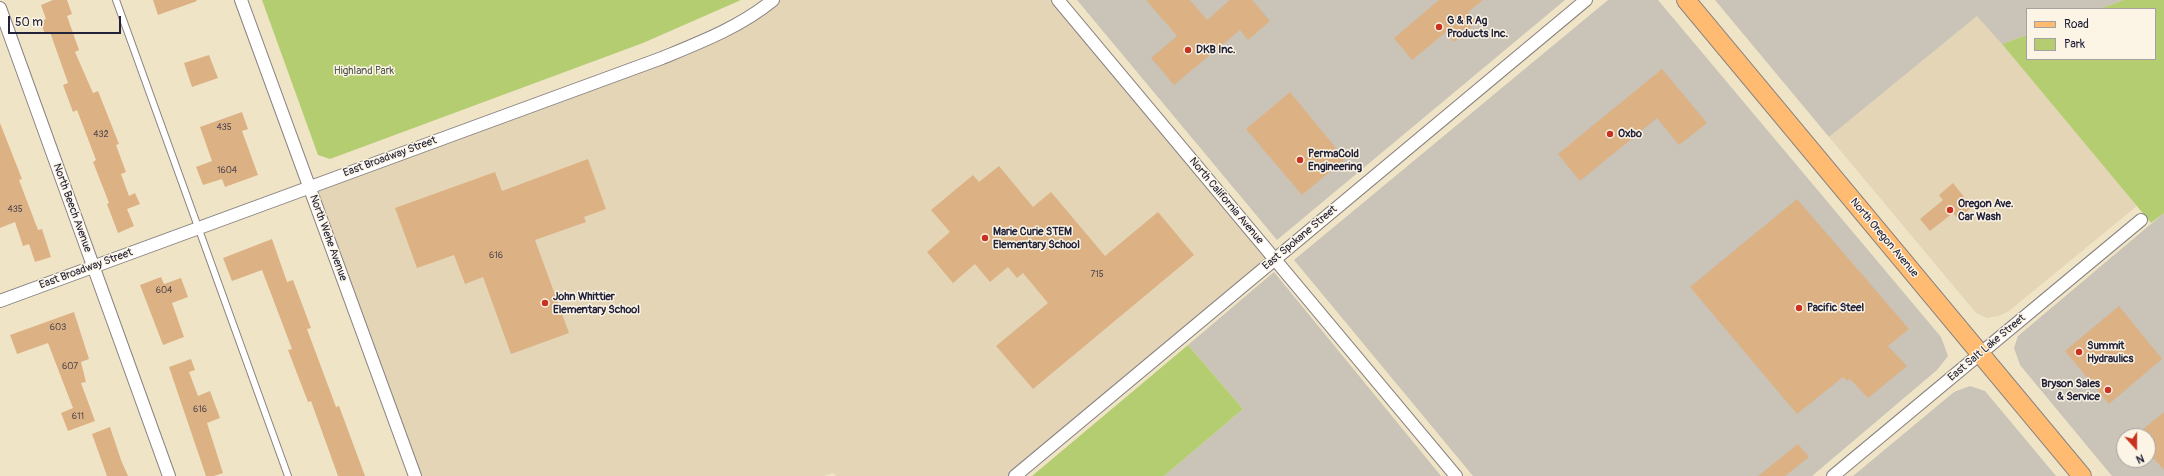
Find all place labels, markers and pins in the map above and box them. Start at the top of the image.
place label: G & R Ag Products Inc. [1447,14,1508,40]
marker: G & R Ag Products Inc. [1434,22,1444,32]
place label: DKB Inc. [1196,43,1235,57]
marker: DKB Inc. [1183,45,1193,55]
place label: Oxbo [1618,127,1642,141]
marker: Oxbo [1605,129,1615,139]
place label: PermaCold Engineering [1308,147,1362,173]
marker: PermaCold Engineering [1295,155,1305,165]
place label: Oregon Ave. Car Wash [1958,197,2013,223]
marker: Oregon Ave. Car Wash [1945,205,1955,215]
place label: Marie Curie STEM Elementary School [993,225,1080,251]
marker: Marie Curie STEM Elementary School [980,233,990,243]
place label: John Whittier Elementary School [553,290,640,316]
marker: John Whittier Elementary School [540,298,550,308]
place label: Pacific Steel [1807,301,1864,315]
marker: Pacific Steel [1794,303,1804,313]
place label: Summit Hydraulics [2087,339,2133,365]
marker: Summit Hydraulics [2074,347,2084,357]
place label: Bryson Sales & Service [2041,377,2100,403]
marker: Bryson Sales & Service [2103,385,2113,395]

